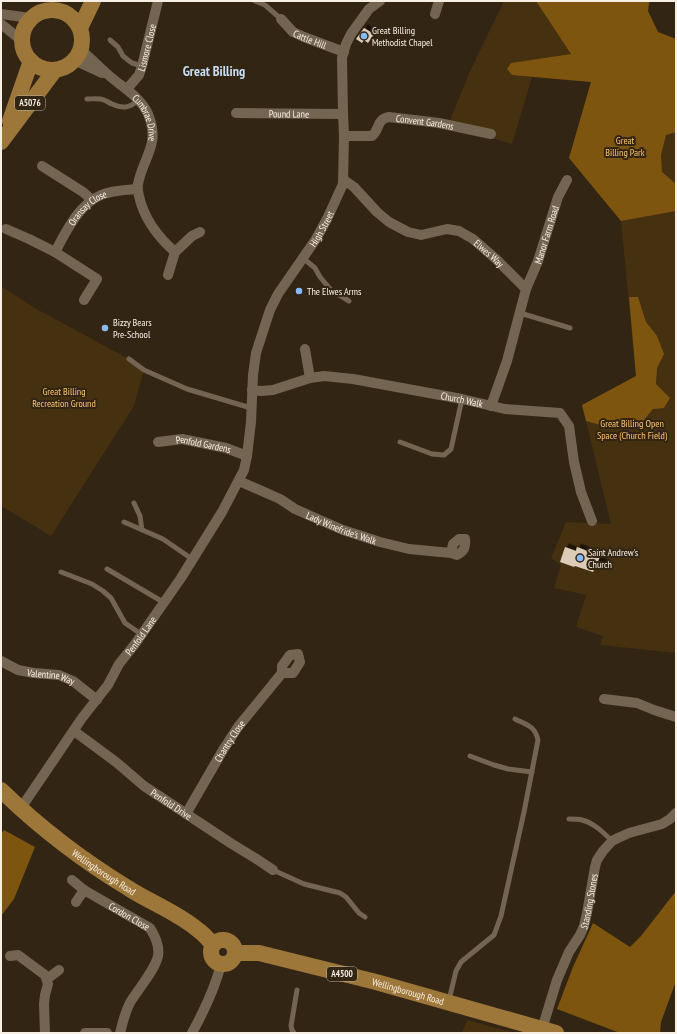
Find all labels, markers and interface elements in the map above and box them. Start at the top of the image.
street label: Lismore Close [135,23,159,73]
place label: Great Billing Methodist Chapel [372,24,433,49]
street label: Cattle Hill [291,27,329,52]
marker: Great Billing Methodist Chapel [359,31,369,41]
district label: Great Billing [183,62,245,80]
street label: Cumbrae Drive [129,91,159,142]
road number: A5076 [15,96,45,110]
street label: Pound Lane [269,107,309,121]
street label: Convent Gardens [395,112,456,133]
park label: Great Billing Park [605,134,645,159]
street label: Oransay Close [65,187,109,228]
street label: Manor Farm Road [531,204,562,266]
street label: High Street [307,209,337,250]
street label: Elwes Way [471,237,507,270]
place label: The Elwes Arms [307,285,362,298]
marker: The Elwes Arms [294,286,304,296]
place label: Bizzy Bears Pre-School [113,316,152,341]
marker: Bizzy Bears Pre-School [100,323,110,333]
park label: Great Billing Recreation Ground [32,385,96,410]
street label: Church Walk [440,389,484,411]
park label: Great Billing Open Space (Church Field) [597,417,668,442]
street label: Penfold Gardens [175,433,233,457]
street label: Lady Winefride's Walk [304,509,378,547]
place label: Saint Andrew's Church [588,546,639,571]
marker: Saint Andrew's Church [575,553,585,563]
street label: Penfold Lane [122,614,159,658]
street label: Valentine Way [25,666,77,688]
street label: Chantry Close [212,718,248,764]
street label: Penfold Drive [148,786,194,823]
street label: Wellingborough Road [69,846,138,898]
street label: Standing Stones [577,872,601,931]
street label: Cordon Close [106,900,152,934]
road number: A4500 [327,967,357,981]
street label: Wellingborough Road [371,975,445,1008]

